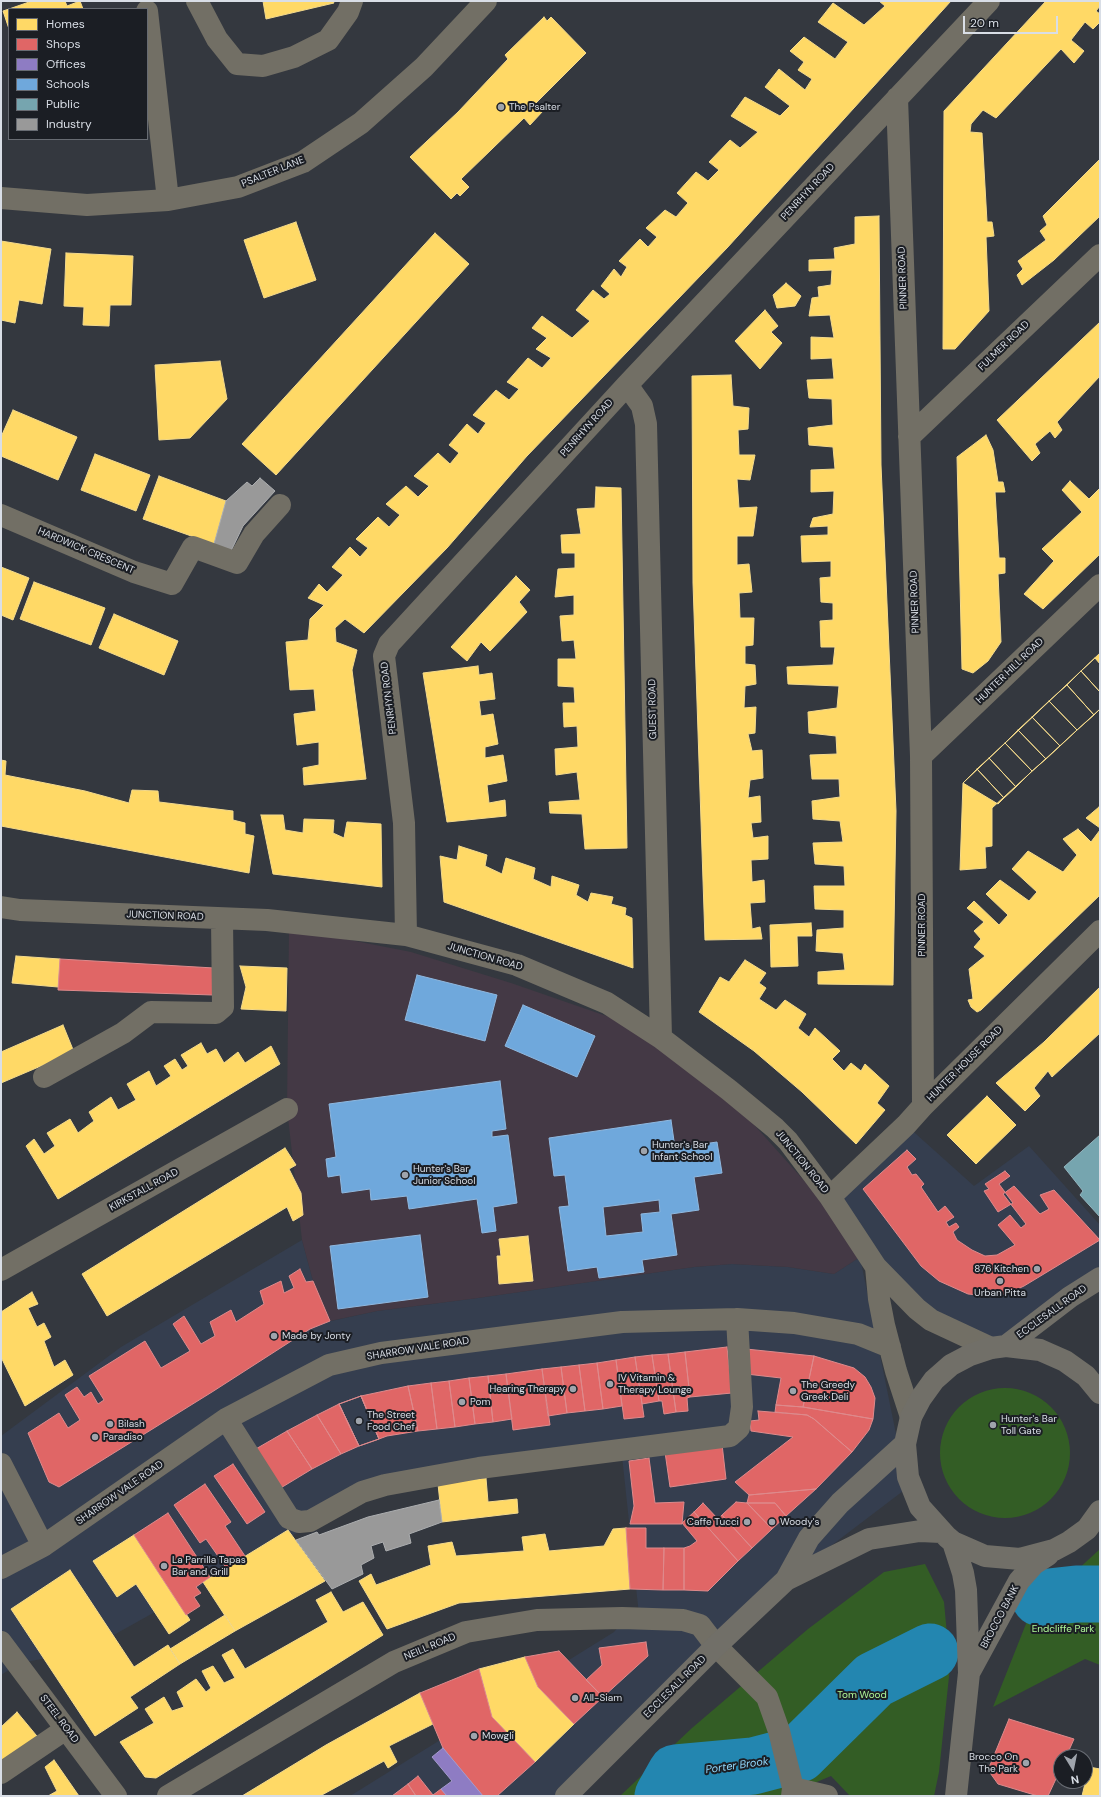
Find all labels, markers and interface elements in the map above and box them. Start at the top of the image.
legend [8,8,148,140]
scale bar [965,8,1060,34]
text: 20 m [970,15,999,31]
text: Homes [46,16,85,32]
text: Shops [46,36,81,52]
text: Offices [46,56,86,72]
text: Schools [46,76,90,92]
text: Public [46,96,80,112]
place label: The Psalter [509,101,560,113]
marker: The Psalter [496,102,506,112]
text: Industry [46,116,92,132]
street label: PSALTER LANE [240,154,306,190]
street label: PENRHYN ROAD [779,161,837,223]
street label: PINNER ROAD [896,246,910,310]
street label: FULMER ROAD [976,319,1032,373]
street label: PENRHYN ROAD [558,397,616,459]
street label: HARDWICK CRESCENT [36,525,136,577]
street label: PINNER ROAD [908,570,922,634]
street label: HUNTER HILL ROAD [974,636,1046,706]
street label: PENRHYN ROAD [379,661,399,735]
street label: GUEST ROAD [646,679,660,739]
street label: PINNER ROAD [916,894,928,956]
street label: JUNCTION ROAD [126,909,204,923]
street label: JUNCTION ROAD [446,941,524,973]
street label: HUNTER HOUSE ROAD [925,1024,1005,1104]
street label: JUNCTION ROAD [773,1128,831,1196]
place label: Hunter's Bar Infant School [652,1139,712,1162]
marker: Hunter's Bar Infant School [639,1146,649,1156]
place label: Hunter's Bar Junior School [413,1163,476,1186]
street label: KIRKSTALL ROAD [107,1166,181,1214]
marker: Hunter's Bar Junior School [400,1170,410,1180]
place label: 876 Kitchen [974,1263,1029,1275]
marker: 876 Kitchen [1032,1264,1042,1274]
marker: Urban Pitta [995,1276,1005,1286]
street label: ECCLESALL ROAD [1015,1283,1089,1341]
place label: Urban Pitta [974,1287,1026,1299]
place label: Made by Jonty [282,1330,351,1342]
marker: Made by Jonty [269,1331,279,1341]
street label: SHARROW VALE ROAD [366,1335,470,1363]
place label: IV Vitamin & Therapy Lounge [618,1372,692,1396]
marker: IV Vitamin & Therapy Lounge [605,1379,615,1389]
place label: The Greedy Greek Deli [801,1379,855,1402]
place label: Hearing Therapy [489,1383,565,1395]
marker: Hearing Therapy [568,1384,578,1394]
marker: The Greedy Greek Deli [788,1386,798,1396]
place label: Pom [470,1396,490,1408]
marker: Pom [457,1397,467,1407]
place label: The Street Food Chef [367,1409,415,1432]
place label: Hunter's Bar Toll Gate [1001,1413,1057,1436]
marker: The Street Food Chef [354,1416,364,1426]
place label: Bilash [118,1418,145,1430]
marker: Bilash [105,1419,115,1429]
marker: Hunter's Bar Toll Gate [988,1420,998,1430]
place label: Paradiso [103,1431,143,1443]
marker: Paradiso [90,1432,100,1442]
street label: SHARROW VALE ROAD [74,1458,166,1528]
place label: Caffe Tucci [687,1516,739,1528]
place label: Woody's [780,1516,819,1528]
marker: Caffe Tucci [742,1517,752,1527]
marker: Woody's [767,1517,777,1527]
place label: La Parrilla Tapas Bar and Grill [172,1554,246,1578]
marker: La Parrilla Tapas Bar and Grill [159,1561,169,1571]
street label: BROCCO BANK [978,1583,1022,1651]
park label: Endcliffe Park [1032,1623,1094,1635]
street label: NEILL ROAD [402,1631,458,1663]
street label: ECCLESALL ROAD [641,1653,709,1721]
park label: Tom Wood [837,1689,887,1701]
place label: All-Siam [583,1692,622,1704]
street label: STEEL ROAD [37,1693,81,1745]
marker: All-Siam [570,1693,580,1703]
place label: Mowgli [482,1730,514,1742]
marker: Mowgli [469,1731,479,1741]
north arrow [1053,1749,1093,1789]
place label: Brocco On The Park [969,1751,1018,1774]
water label: Porter Brook [705,1755,769,1777]
marker: Brocco On The Park [1021,1758,1031,1768]
text: N [1070,1772,1080,1787]

